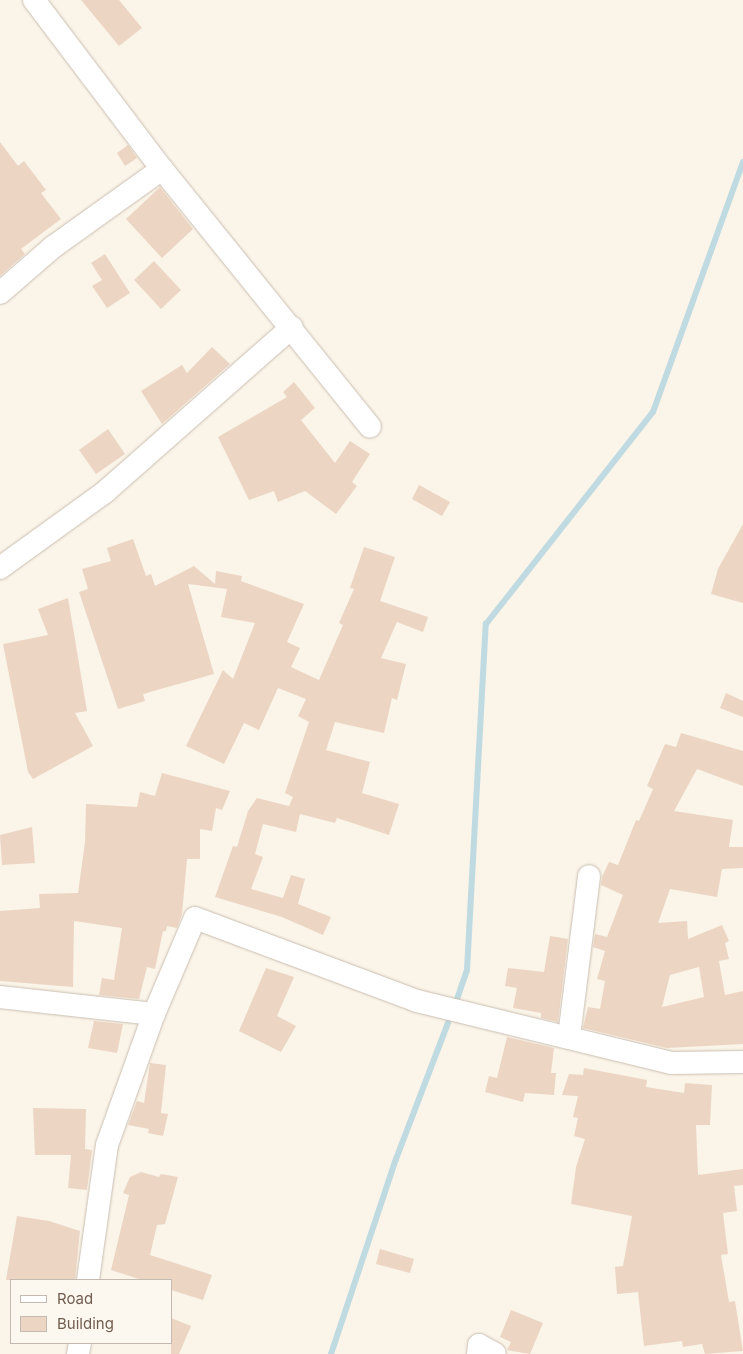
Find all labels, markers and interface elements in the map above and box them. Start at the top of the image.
legend [10,1279,172,1344]
text: Road [57,1289,93,1308]
text: Building [57,1314,114,1333]

